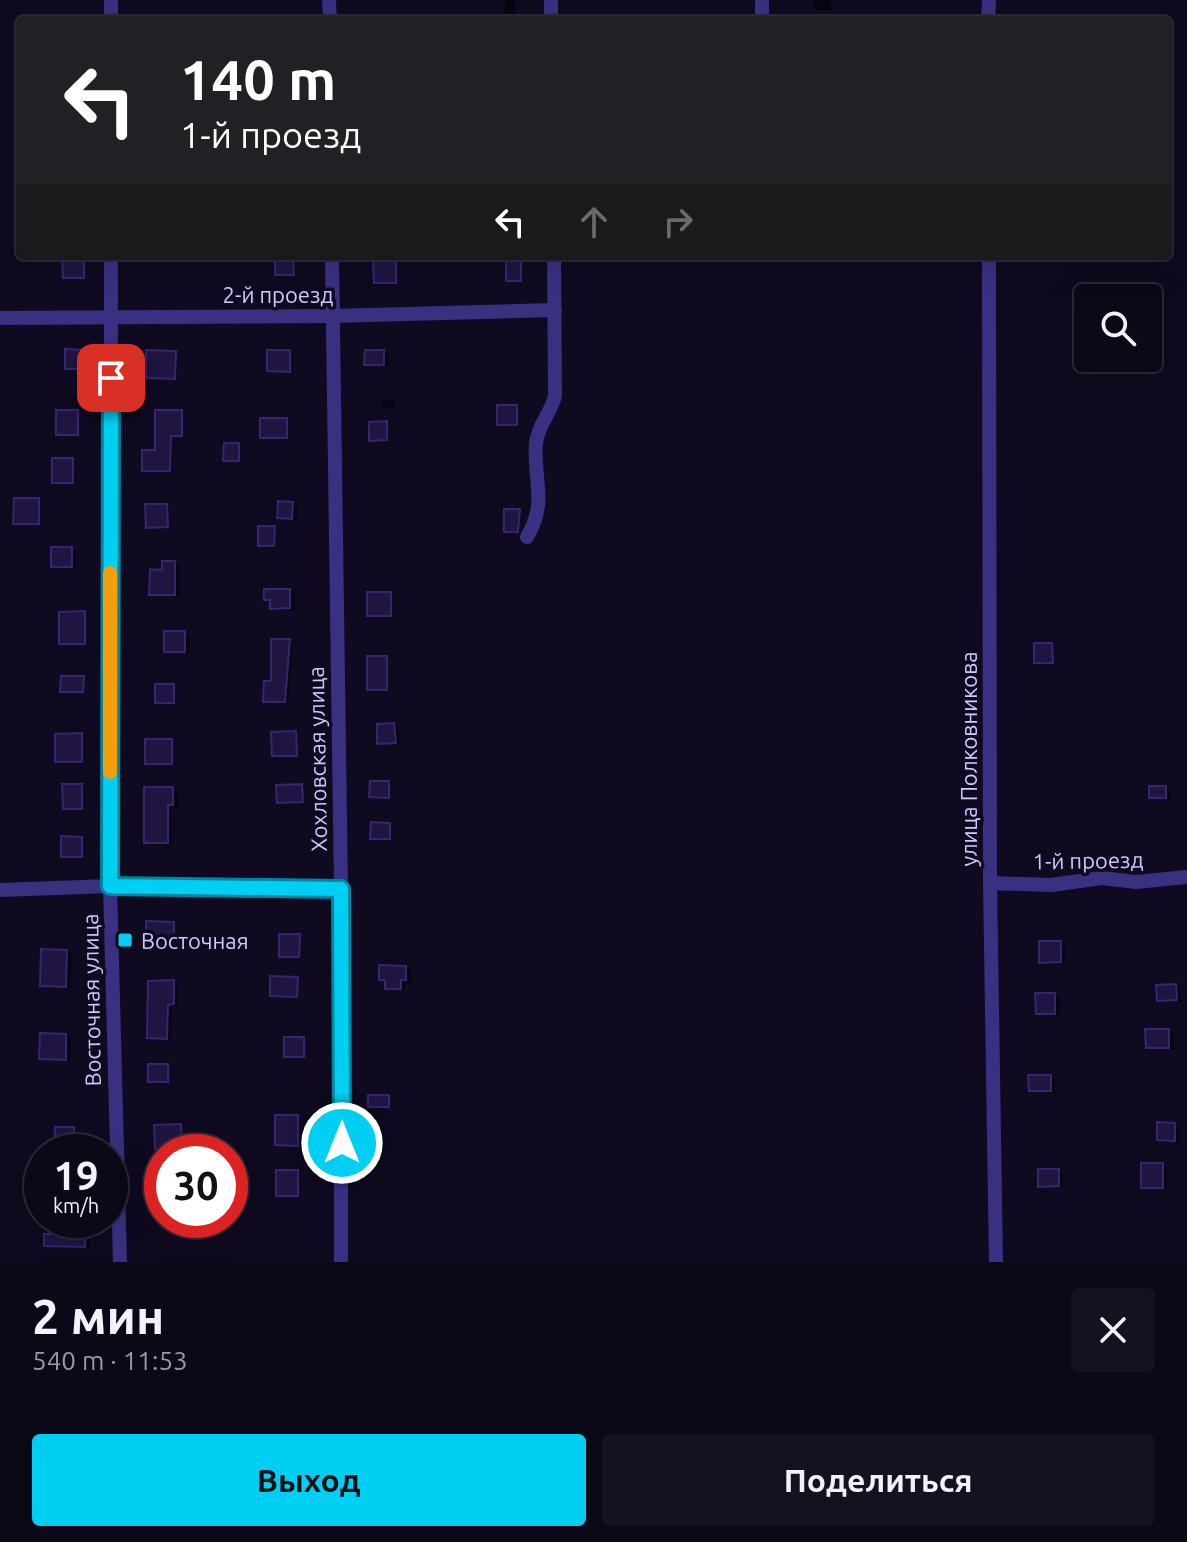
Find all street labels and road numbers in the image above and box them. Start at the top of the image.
street label: 2-й проезд [223,282,334,307]
street label: улица Полковникова [956,651,981,867]
street label: Хохловская улица [303,666,331,852]
street label: 1-й проезд [1032,847,1144,873]
street label: Восточная улица [77,913,105,1087]

